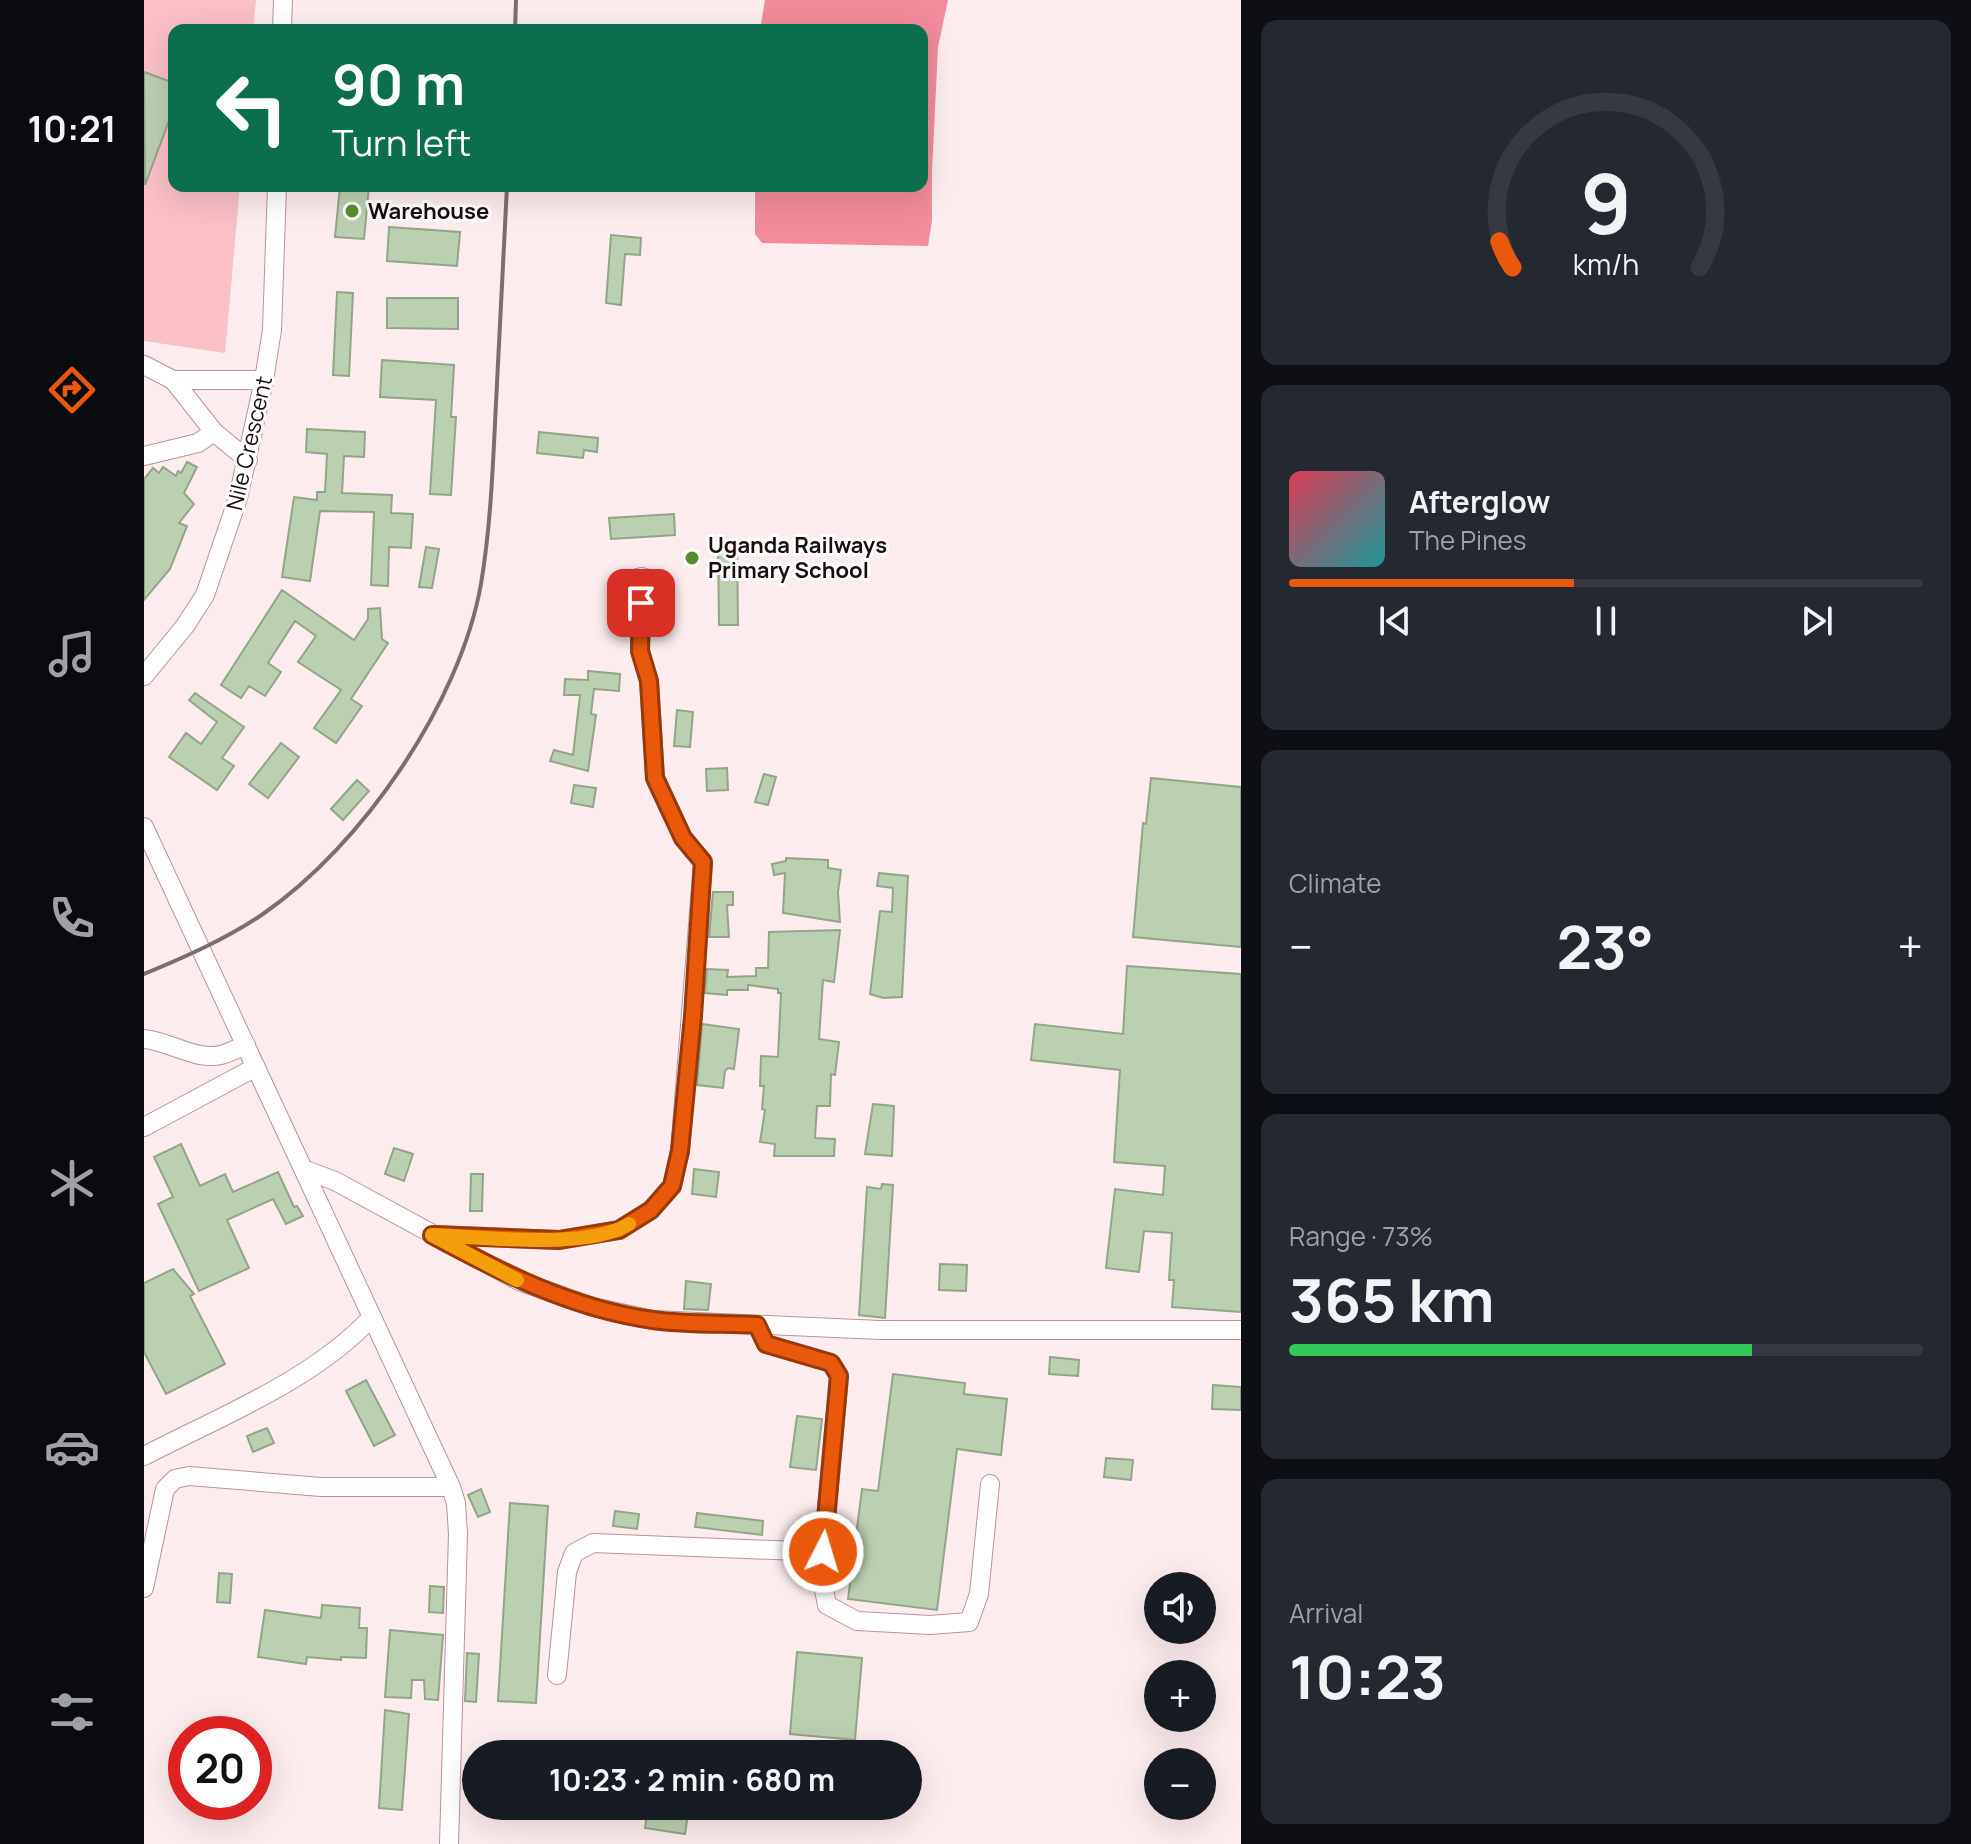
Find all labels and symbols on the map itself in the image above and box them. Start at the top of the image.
place label: Warehouse [368,196,489,226]
marker: Warehouse [343,202,361,220]
street label: Nile Crescent [219,373,279,513]
place label: Uganda Railways Primary School [708,530,887,585]
marker: Uganda Railways Primary School [683,549,701,567]
pin [607,569,675,637]
position arrow [781,1510,865,1594]
speed limit sign: 20 [168,1716,272,1820]

